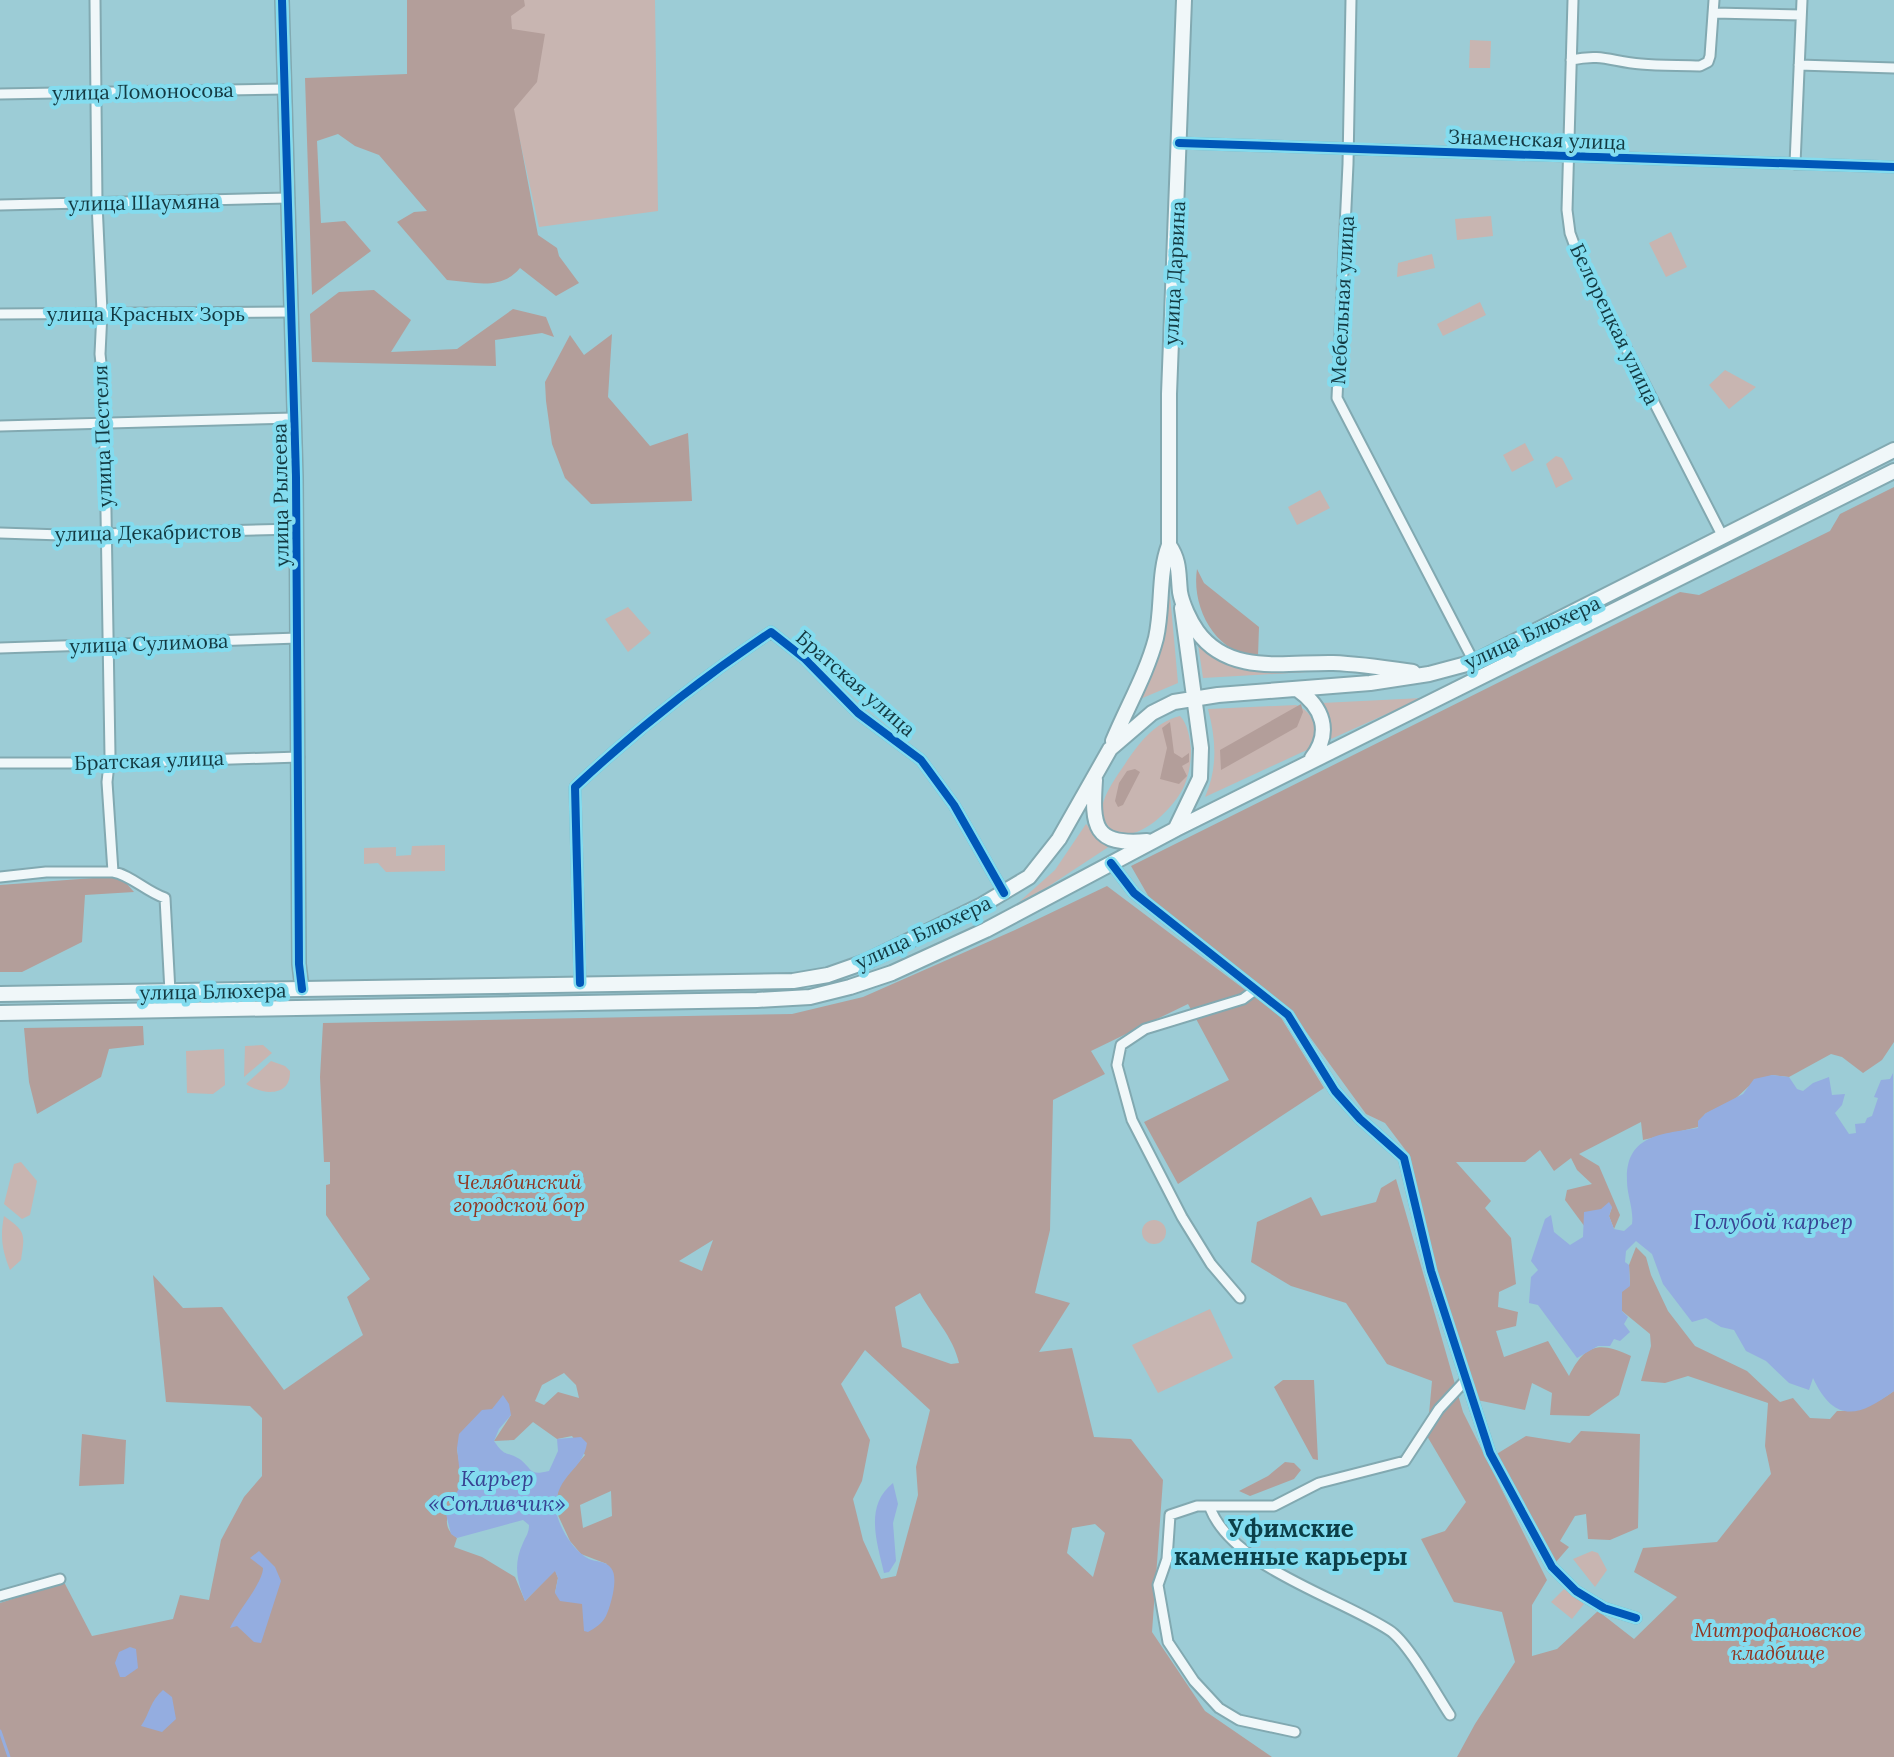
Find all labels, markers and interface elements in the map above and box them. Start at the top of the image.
street label: улица Ломоносова [52,77,234,105]
street label: Знаменская улица [1447,123,1627,155]
street label: улица Шаумяна [68,188,220,216]
street label: улица Дарвина [1158,200,1190,346]
street label: Мебельная улица [1325,215,1359,385]
street label: Белорецкая улица [1565,239,1665,409]
street label: улица Красных Зорь [47,301,245,326]
street label: улица Пестеля [87,364,117,508]
street label: улица Рылеева [266,423,294,567]
street label: улица Декабристов [55,518,241,546]
street label: улица Блюхера [1460,590,1604,674]
street label: Братская улица [791,624,921,742]
street label: улица Сулимова [69,628,229,658]
street label: Братская улица [74,745,224,775]
street label: улица Блюхера [851,890,995,974]
street label: улица Блюхера [139,977,287,1005]
park label: Челябинский городской бор [453,1169,585,1217]
water label: Голубой карьер [1693,1207,1853,1235]
water label: Карьер «Сопливчик» [428,1464,566,1517]
district label: Уфимские каменные карьеры [1174,1513,1408,1572]
park label: Митрофановское кладбище [1694,1617,1862,1665]

